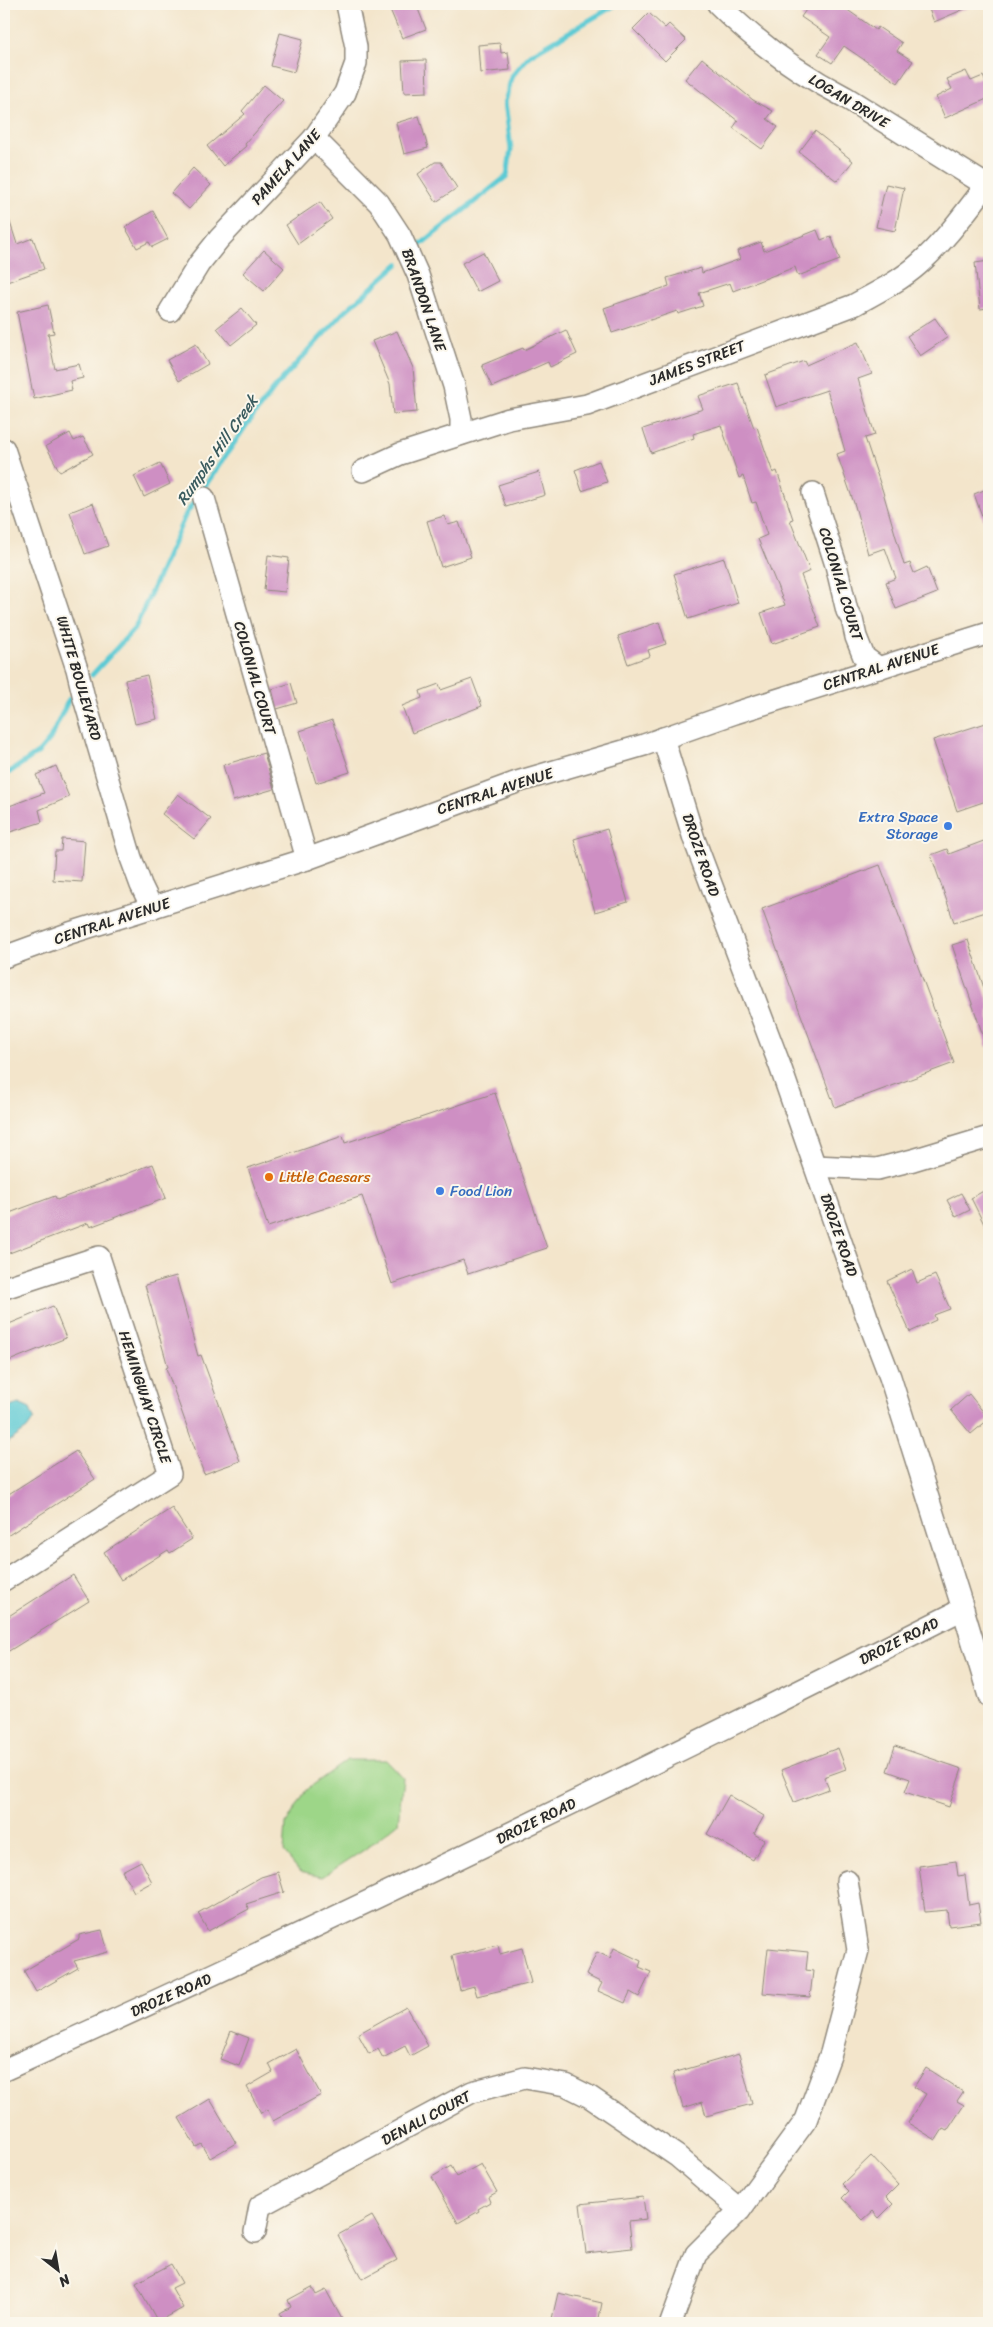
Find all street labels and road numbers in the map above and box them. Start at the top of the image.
street label: LOGAN DRIVE [804,67,896,136]
street label: PAMELA LANE [245,122,329,211]
street label: BRANDON LANE [394,245,454,357]
street label: JAMES STREET [644,332,750,394]
street label: COLONIAL COURT [811,524,871,646]
street label: WHITE BOULEVARD [49,612,109,744]
street label: COLONIAL COURT [226,618,284,740]
street label: CENTRAL AVENUE [820,635,944,698]
street label: CENTRAL AVENUE [434,759,558,822]
street label: DROZE ROAD [675,810,727,900]
street label: CENTRAL AVENUE [51,889,175,952]
street label: DROZE ROAD [813,1190,865,1280]
street label: HEMINGWAY CIRCLE [111,1327,179,1469]
street label: DROZE ROAD [855,1610,943,1672]
street label: DROZE ROAD [492,1790,581,1852]
street label: DROZE ROAD [126,1966,216,2024]
street label: DENALI COURT [376,2083,477,2153]

